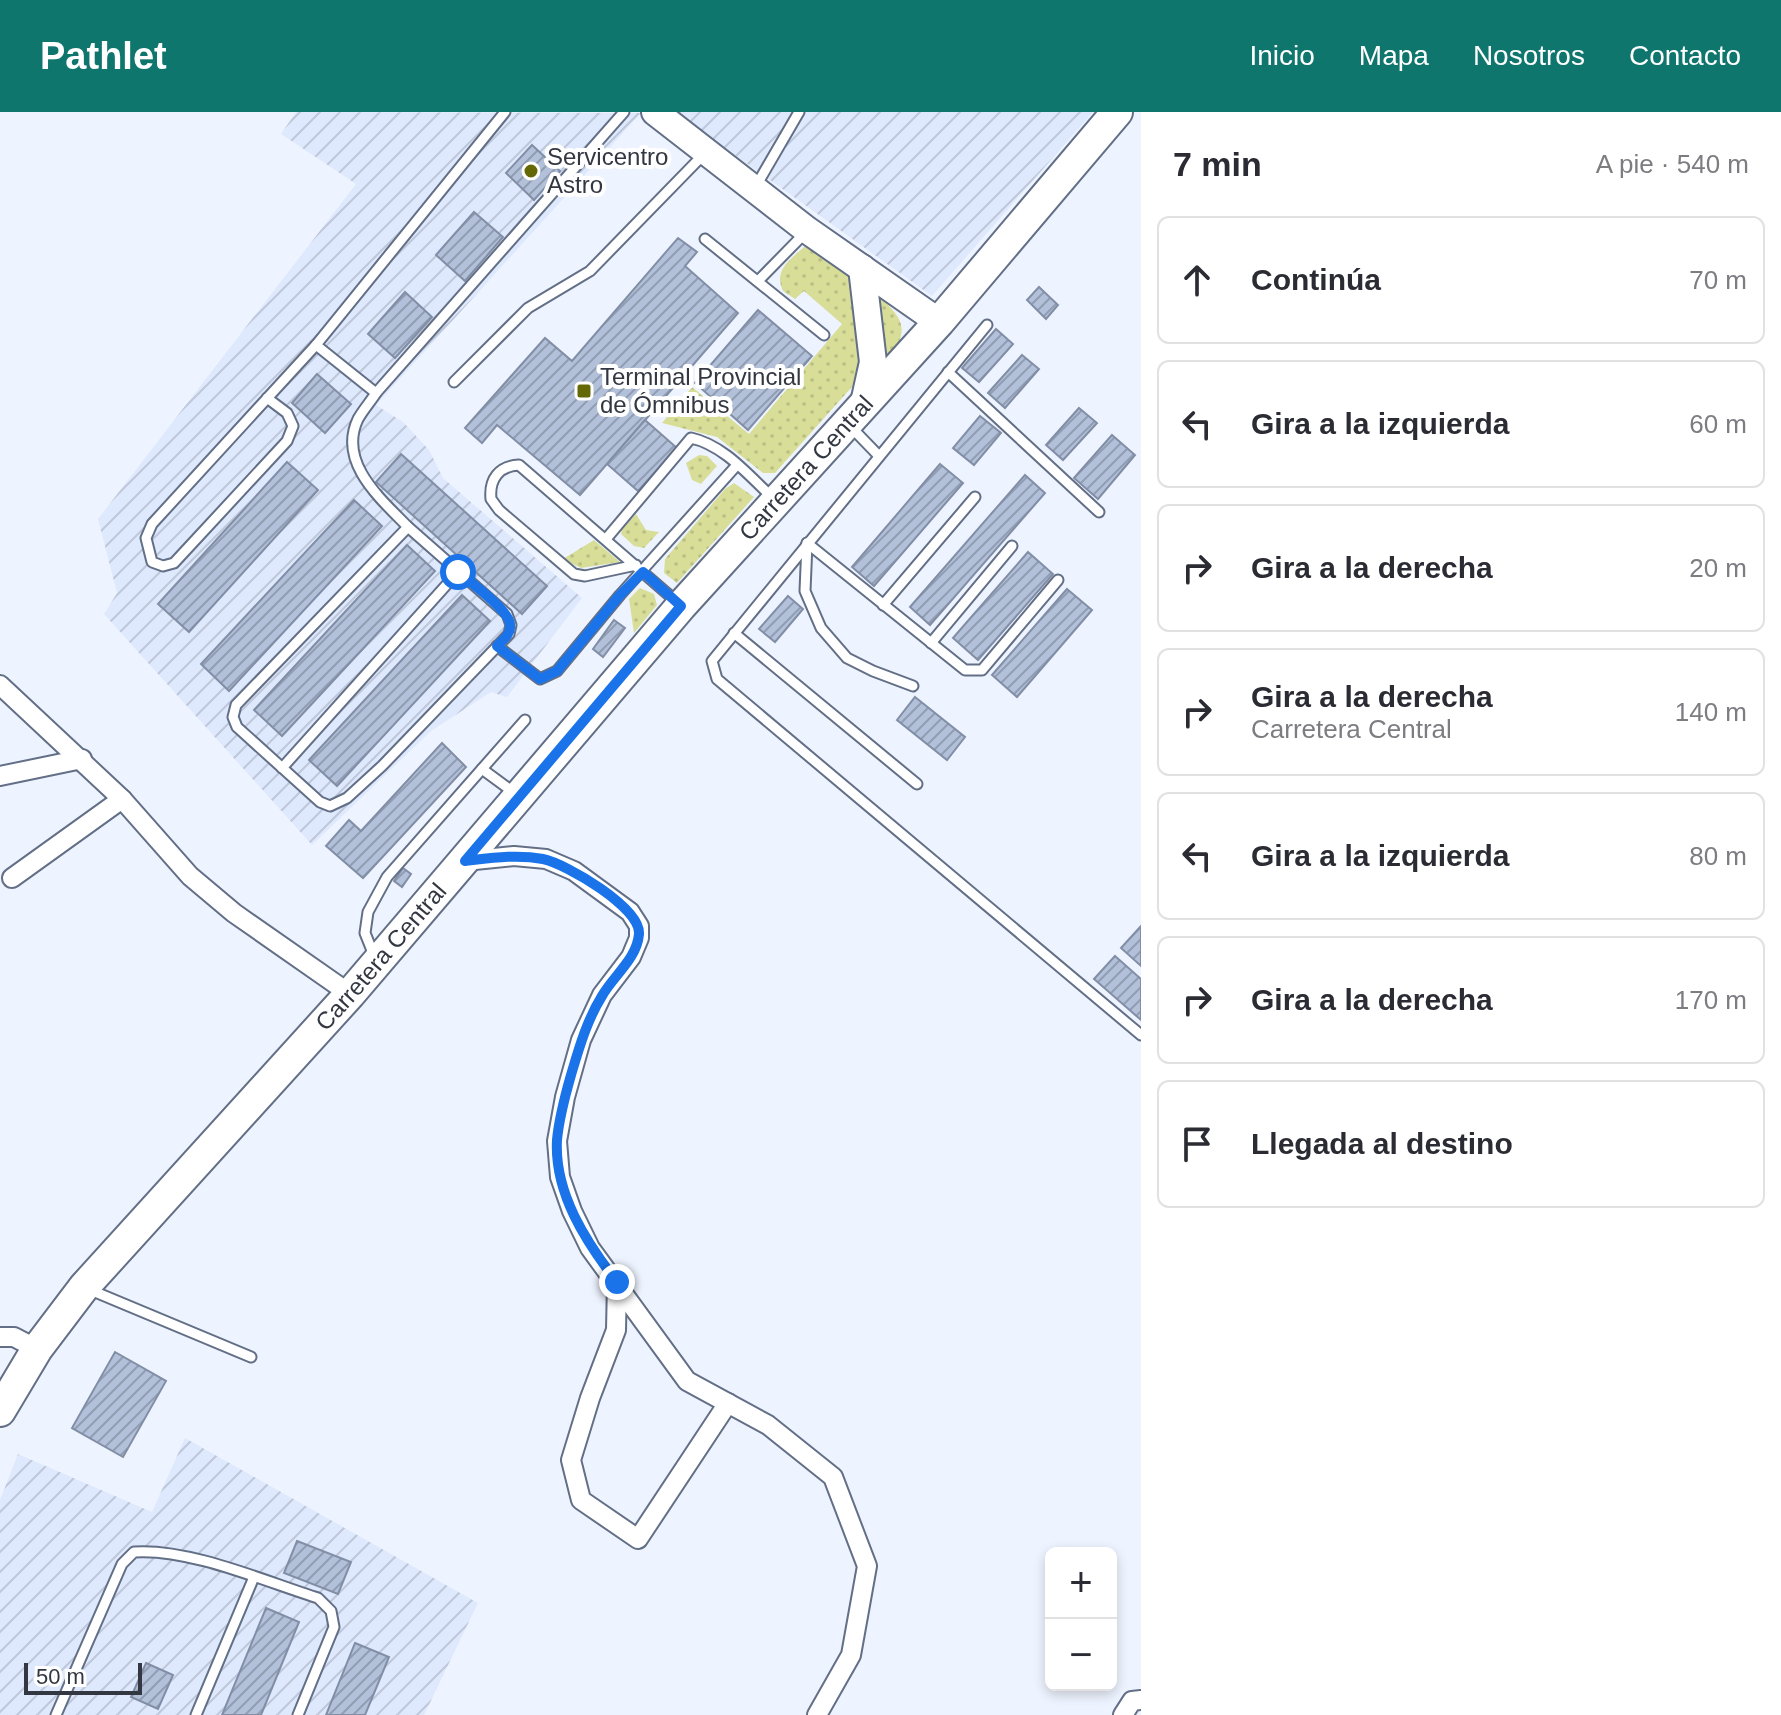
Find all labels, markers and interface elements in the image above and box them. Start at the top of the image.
text: Pathlet [40,35,167,77]
text: Inicio [1249,40,1315,71]
text: Mapa [1359,40,1429,71]
text: Nosotros [1473,40,1585,71]
text: Contacto [1629,40,1741,71]
place label: Servicentro Astro [547,143,668,198]
text: 7 min [1173,145,1262,183]
text: A pie · 540 m [1596,149,1749,179]
marker: Servicentro Astro [522,162,540,180]
icon: ahead [1175,258,1219,302]
text: Continúa [1251,263,1381,296]
text: 70 m [1689,265,1747,295]
place label: Terminal Provincial de Ómnibus [600,363,801,418]
marker: Terminal Provincial de Ómnibus [575,382,593,400]
street label: Carretera Central [733,390,878,546]
icon: left [1175,402,1219,446]
text: Gira a la izquierda [1251,407,1509,440]
text: 60 m [1689,409,1747,439]
icon: right [1175,546,1219,590]
text: Gira a la derecha [1251,551,1493,584]
text: 20 m [1689,553,1747,583]
route start [440,554,476,590]
text: Gira a la derecha [1251,680,1493,713]
icon: right [1175,690,1219,734]
text: 140 m [1675,697,1747,727]
text: Carretera Central [1251,714,1452,744]
icon: left [1175,834,1219,878]
text: Gira a la izquierda [1251,839,1509,872]
text: 80 m [1689,841,1747,871]
street label: Carretera Central [310,878,451,1036]
icon: right [1175,978,1219,1022]
text: Gira a la derecha [1251,983,1493,1016]
text: 170 m [1675,985,1747,1015]
icon: arrive [1175,1122,1219,1166]
text: Llegada al destino [1251,1127,1513,1160]
route end [599,1264,635,1300]
map controls [1045,1547,1117,1691]
button: + [1045,1547,1117,1619]
button: − [1045,1619,1117,1691]
scale bar [24,1659,142,1695]
text: 50 m [36,1664,85,1689]

